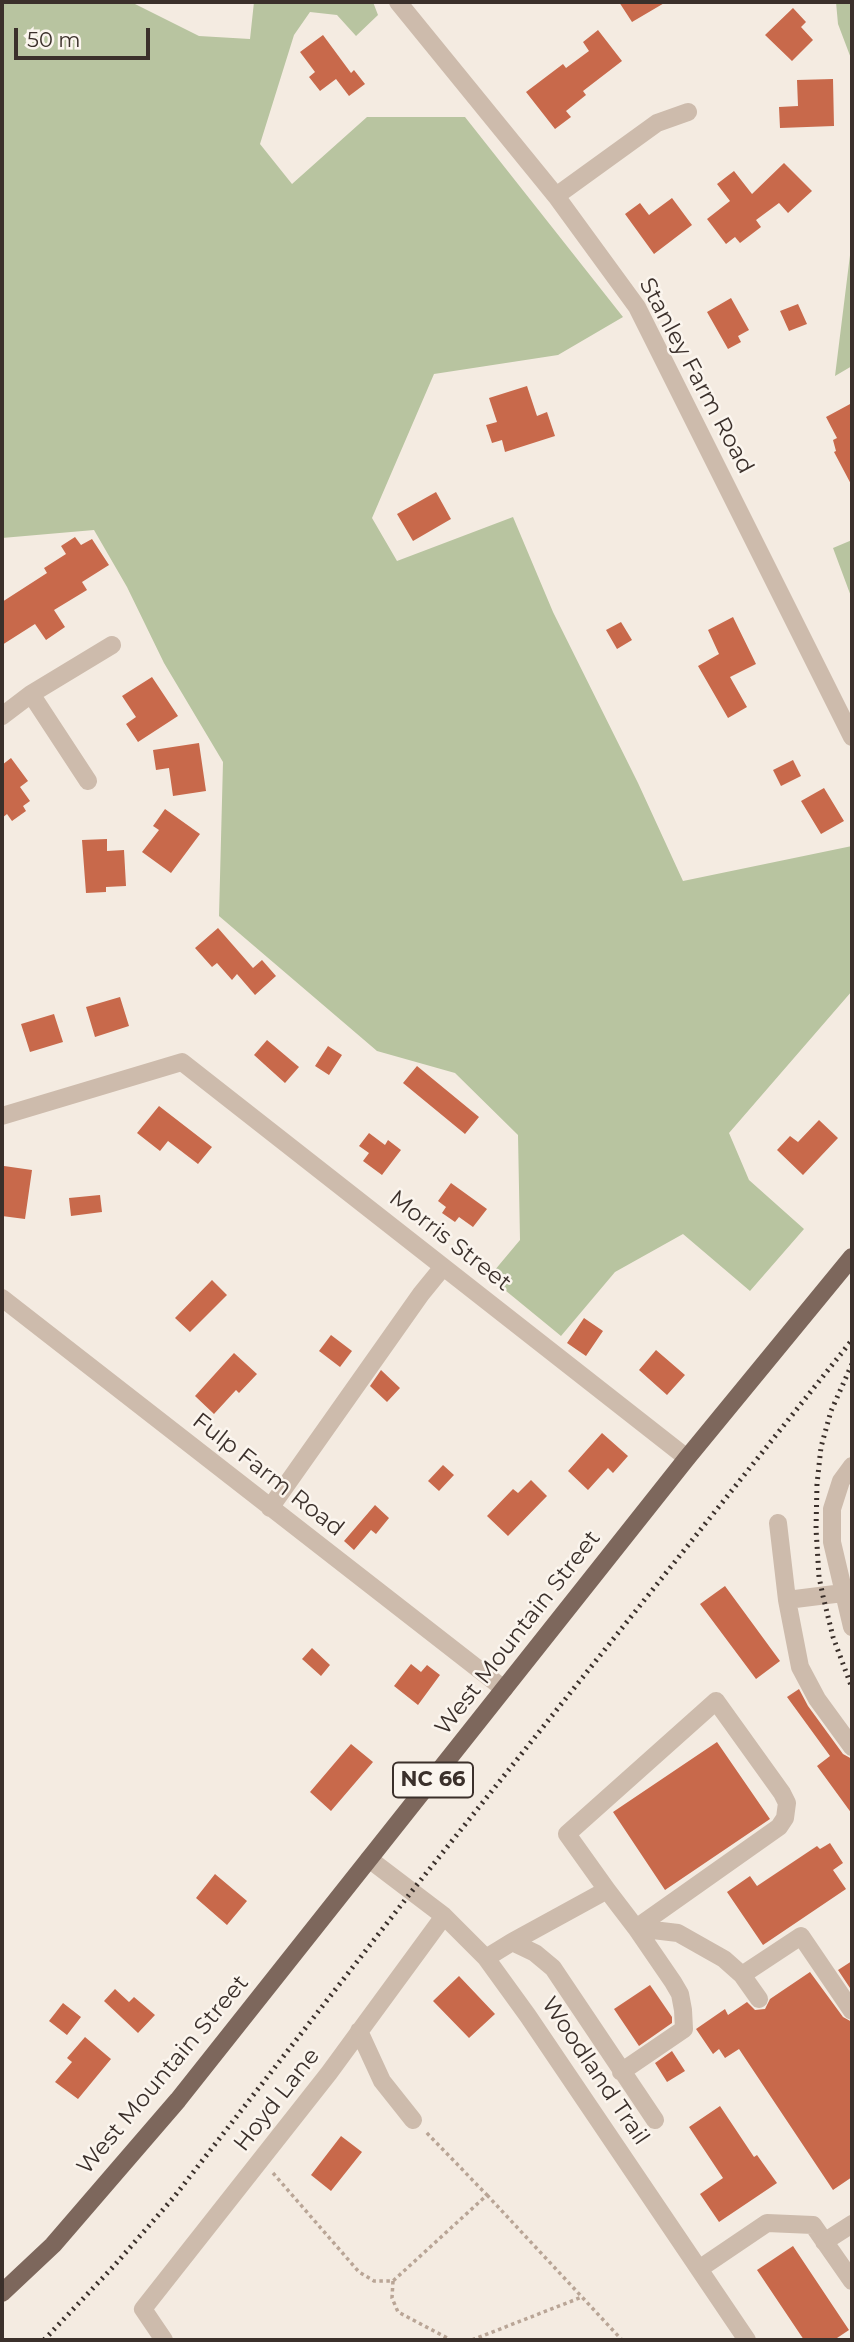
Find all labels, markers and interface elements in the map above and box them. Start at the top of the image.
scale bar [18,14,154,58]
text: 50 m [27,27,81,52]
street label: Stanley Farm Road [633,273,759,479]
street label: Morris Street [383,1185,517,1297]
street label: Fulp Farm Road [187,1407,349,1543]
street label: West Mountain Street [430,1525,606,1741]
road number: NC 66 [393,1762,473,1798]
street label: West Mountain Street [71,1970,255,2180]
street label: Woodland Trail [535,1992,655,2150]
street label: Hoyd Lane [228,2043,326,2157]

